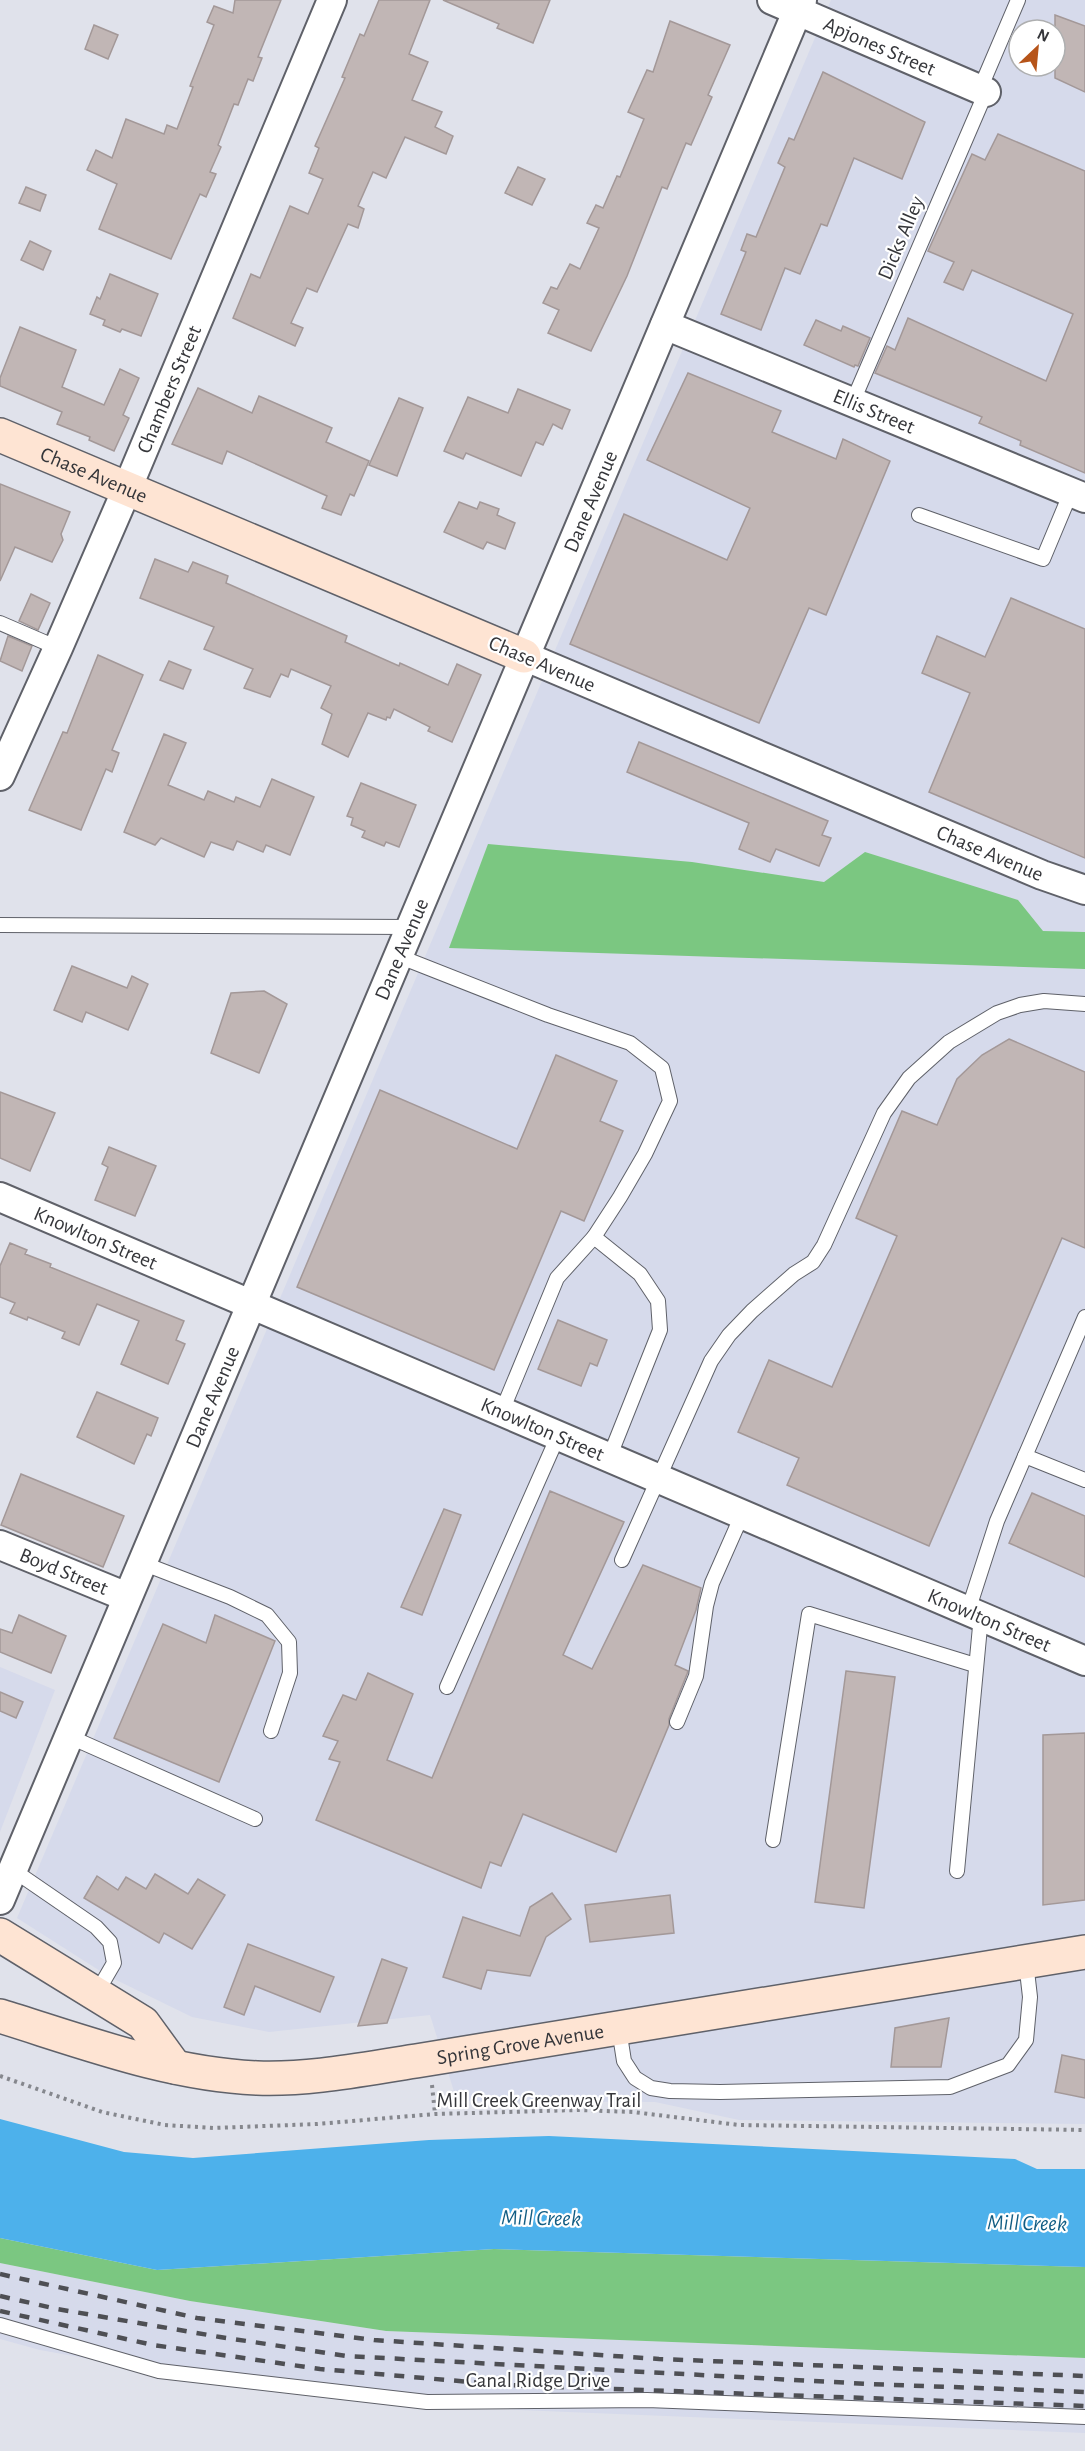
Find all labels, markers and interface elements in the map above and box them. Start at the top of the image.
street label: Apjones Street [821,13,939,80]
north arrow [1007,18,1067,78]
text: N [1035,26,1052,45]
street label: Dicks Alley [874,193,928,283]
street label: Chambers Street [133,322,205,456]
street label: Ellis Street [830,385,918,437]
street label: Chase Avenue [37,443,150,506]
street label: Dane Avenue [560,447,621,555]
street label: Chase Avenue [486,632,598,696]
street label: Chase Avenue [934,821,1047,885]
street label: Dane Avenue [371,895,432,1003]
street label: Knowlton Street [31,1202,161,1274]
street label: Dane Avenue [182,1343,243,1451]
street label: Knowlton Street [478,1393,607,1465]
street label: Boyd Street [17,1544,111,1599]
street label: Knowlton Street [925,1585,1054,1656]
street label: Spring Grove Avenue [435,2020,605,2068]
street label: Mill Creek Greenway Trail [436,2090,642,2111]
water label: Mill Creek [501,2206,581,2230]
water label: Mill Creek [987,2211,1067,2235]
street label: Canal Ridge Drive [466,2370,610,2391]

